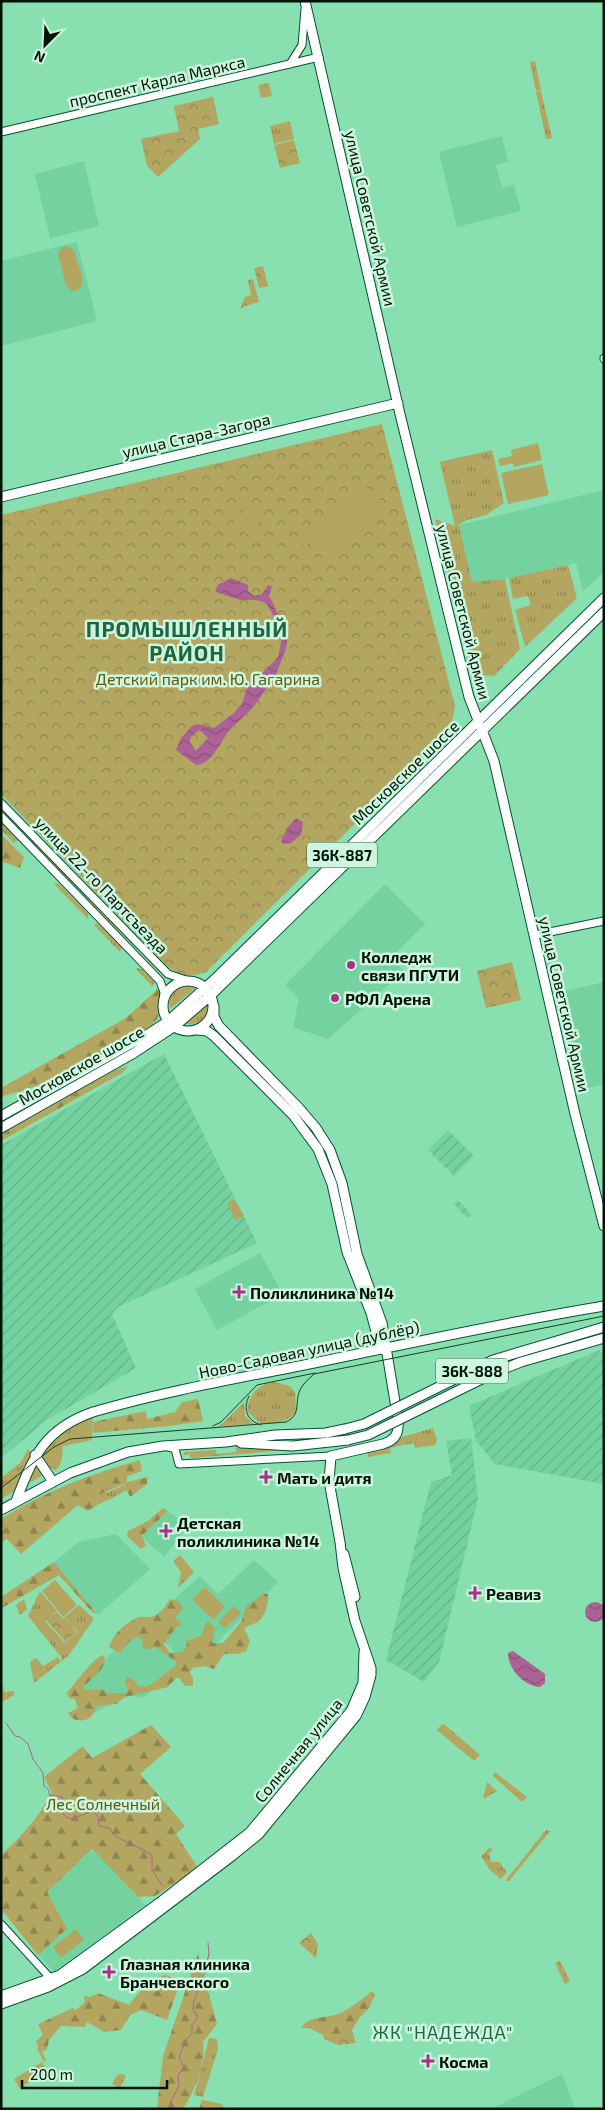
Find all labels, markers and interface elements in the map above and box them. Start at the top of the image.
north arrow [20,20,70,70]
text: N [31,48,48,67]
street label: проспект Карла Маркса [67,52,247,110]
street label: улица Советской Армии [341,128,400,308]
street label: улица Стара-Загора [120,409,272,462]
street label: улица Советской Армии [432,522,495,702]
district label: ПРОМЫШЛЕННЫЙ РАЙОН [86,616,288,665]
park label: Детский парк им. Ю. Гагарина [96,669,320,688]
street label: Московское шоссе [348,716,462,828]
street label: улица 22-го Партсъезда [31,813,172,958]
road number: 36К-887 [307,842,377,868]
street label: улица Советской Армии [535,914,594,1094]
place label: Колледж связи ПГУТИ [361,947,459,984]
marker: Колледж связи ПГУТИ [345,959,357,971]
place label: РФЛ Арена [345,989,431,1008]
marker: РФЛ Арена [329,992,341,1004]
street label: Московское шоссе [15,1021,147,1109]
place label: Поликлиника №14 [250,1283,394,1302]
marker: Поликлиника №14 [232,1285,246,1299]
street label: Ново-Садовая улица (дублёр) [197,1316,421,1383]
road number: 36К-888 [436,1358,508,1384]
place label: Мать и дитя [277,1468,372,1487]
marker: Мать и дитя [259,1470,273,1484]
place label: Детская поликлиника №14 [177,1513,319,1550]
marker: Детская поликлиника №14 [159,1524,173,1538]
place label: Реавиз [486,1584,541,1603]
marker: Реавиз [468,1586,482,1600]
street label: Солнечная улица [250,1694,347,1807]
park label: Лес Солнечный [46,1794,160,1813]
place label: Глазная клиника Бранчевского [120,1954,250,1991]
marker: Глазная клиника Бранчевского [102,1965,116,1979]
district label: ЖК "НАДЕЖДА" [373,2021,513,2043]
place label: Косма [439,2052,488,2071]
marker: Косма [421,2054,435,2068]
scale bar [22,2058,168,2090]
text: 200 m [30,2065,73,2083]

